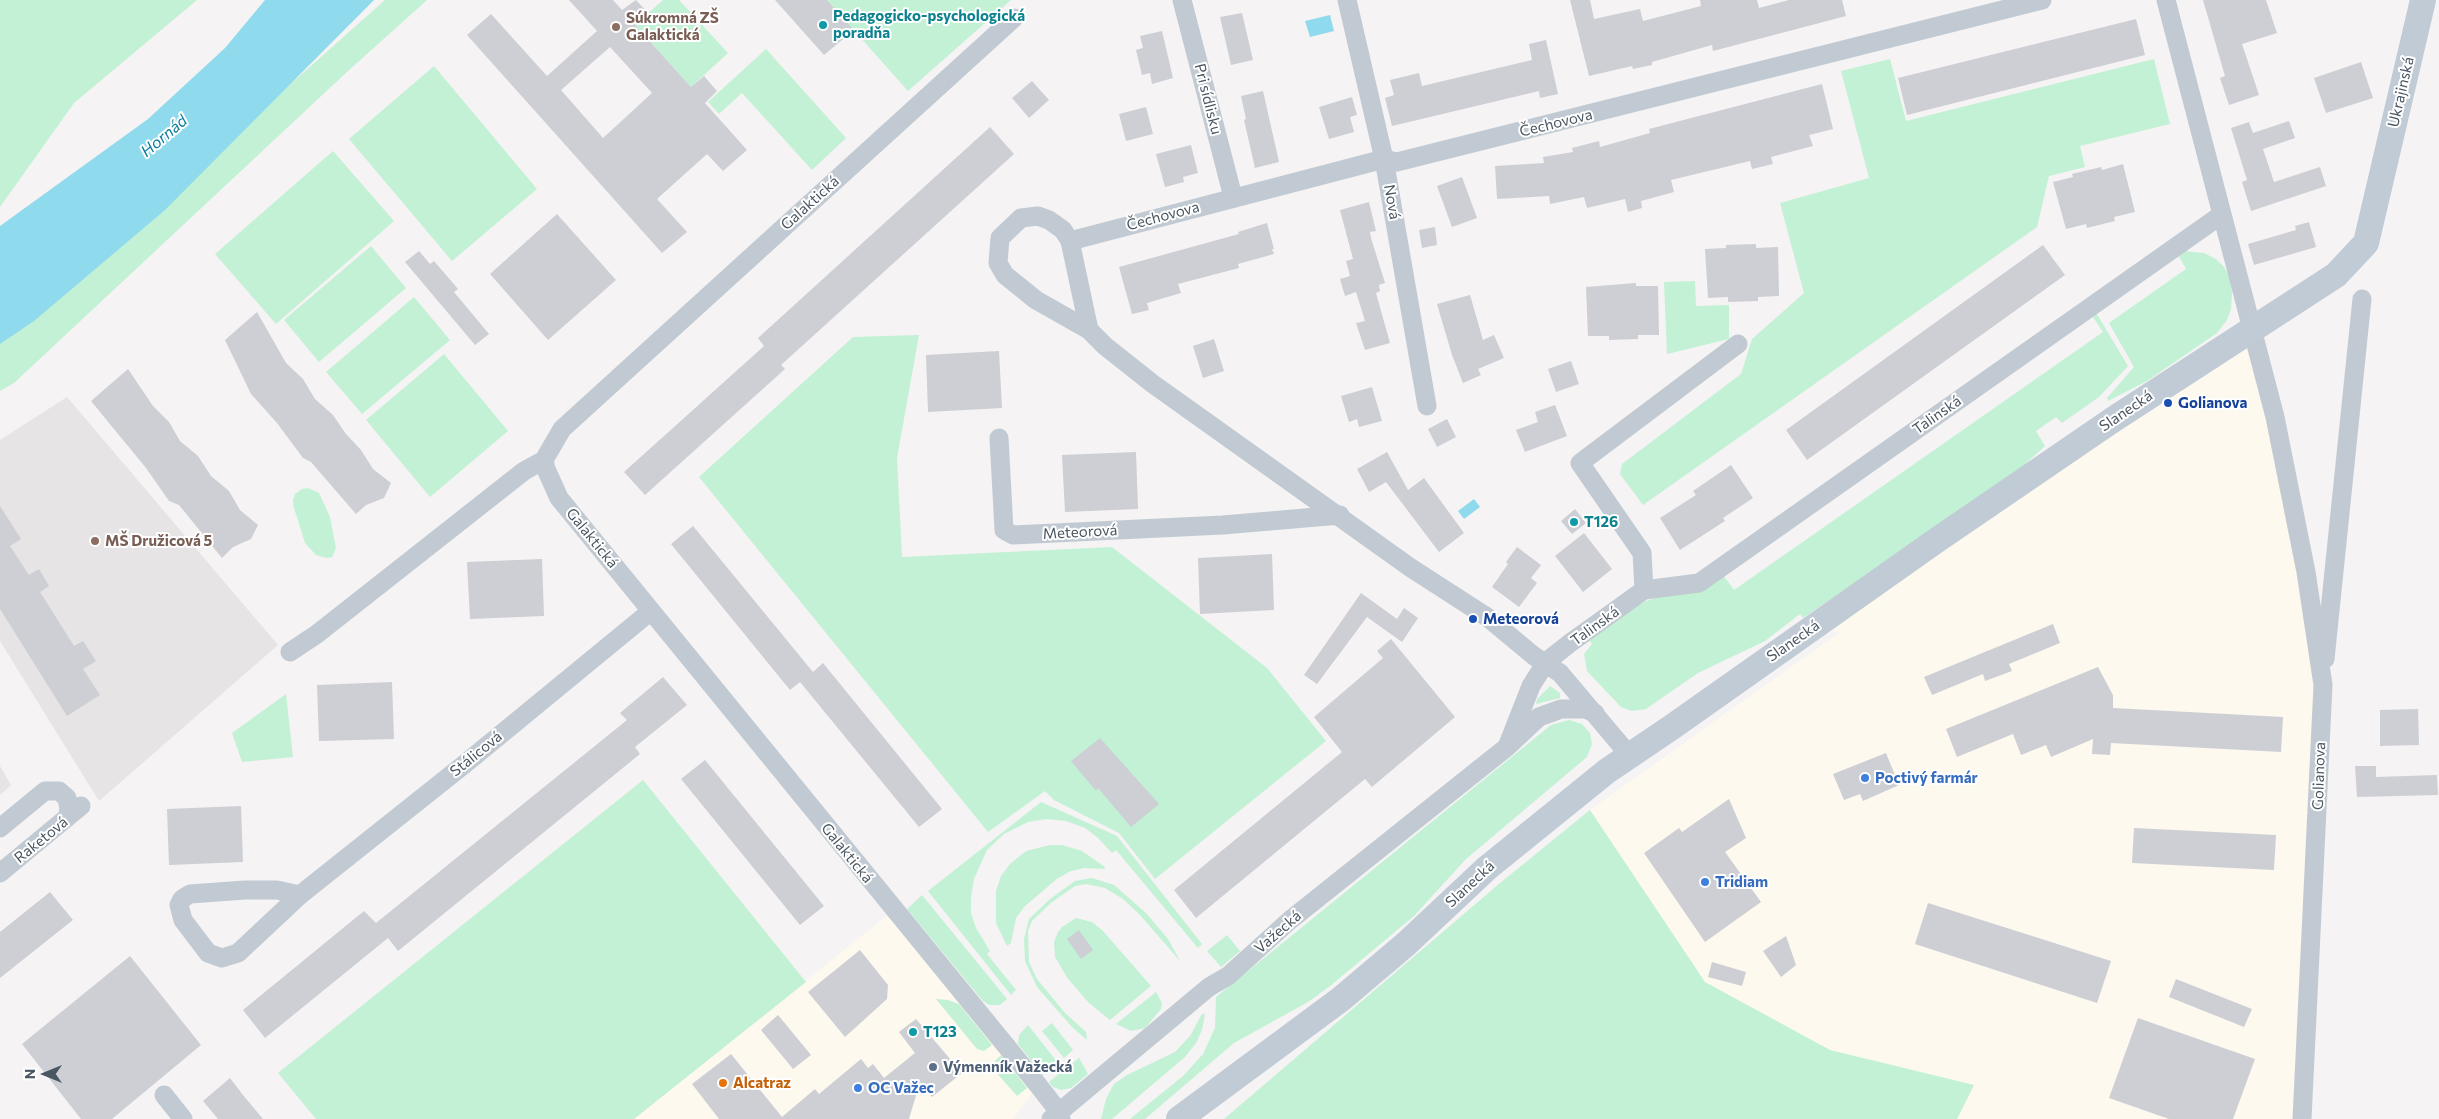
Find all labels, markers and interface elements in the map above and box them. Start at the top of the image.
place label: Pedagogicko-psychologická poradňa [833,7,1025,42]
place label: Súkromná ZŠ Galaktická [626,9,719,44]
marker: Pedagogicko-psychologická poradňa [817,19,829,31]
marker: Súkromná ZŠ Galaktická [610,21,622,33]
street label: Ukrajinská [2384,55,2418,129]
street label: Pri sídlisku [1191,62,1225,136]
street label: Čechovova [1518,105,1594,141]
water label: Hornád [137,111,191,161]
street label: Galaktická [777,172,843,234]
street label: Nová [1380,183,1404,221]
street label: Čechovova [1125,198,1201,234]
street label: Slanecká [2096,387,2156,435]
street label: Talinská [1909,392,1965,438]
place label: Golianova [2178,394,2247,412]
marker: Golianova [2162,397,2174,409]
street label: Galaktická [562,504,622,572]
place label: T126 [1584,513,1618,531]
marker: T126 [1568,516,1580,528]
street label: Meteorová [1042,521,1118,543]
place label: MŠ Družicová 5 [105,532,212,550]
marker: MŠ Družicová 5 [89,535,101,547]
street label: Talinská [1567,603,1623,649]
place label: Meteorová [1483,610,1559,628]
marker: Meteorová [1467,613,1479,625]
street label: Slanecká [1763,616,1823,666]
street label: Stálicová [446,728,506,780]
street label: Golianova [2309,742,2329,810]
place label: Poctivý farmár [1875,769,1978,787]
marker: Poctivý farmár [1859,772,1871,784]
street label: Raketová [11,813,71,867]
street label: Galaktická [817,819,877,887]
street label: Slanecká [1442,857,1498,911]
place label: Tridiam [1715,873,1768,891]
marker: Tridiam [1699,876,1711,888]
street label: Važecká [1251,907,1305,957]
place label: T123 [923,1023,957,1041]
marker: T123 [907,1026,919,1038]
north arrow [20,1049,70,1099]
place label: Výmenník Važecká [943,1058,1072,1076]
marker: Výmenník Važecká [927,1061,939,1073]
text: N [21,1069,38,1079]
place label: Alcatraz [733,1074,791,1092]
marker: Alcatraz [717,1077,729,1089]
place label: OC Važec [868,1079,934,1097]
marker: OC Važec [852,1082,864,1094]

